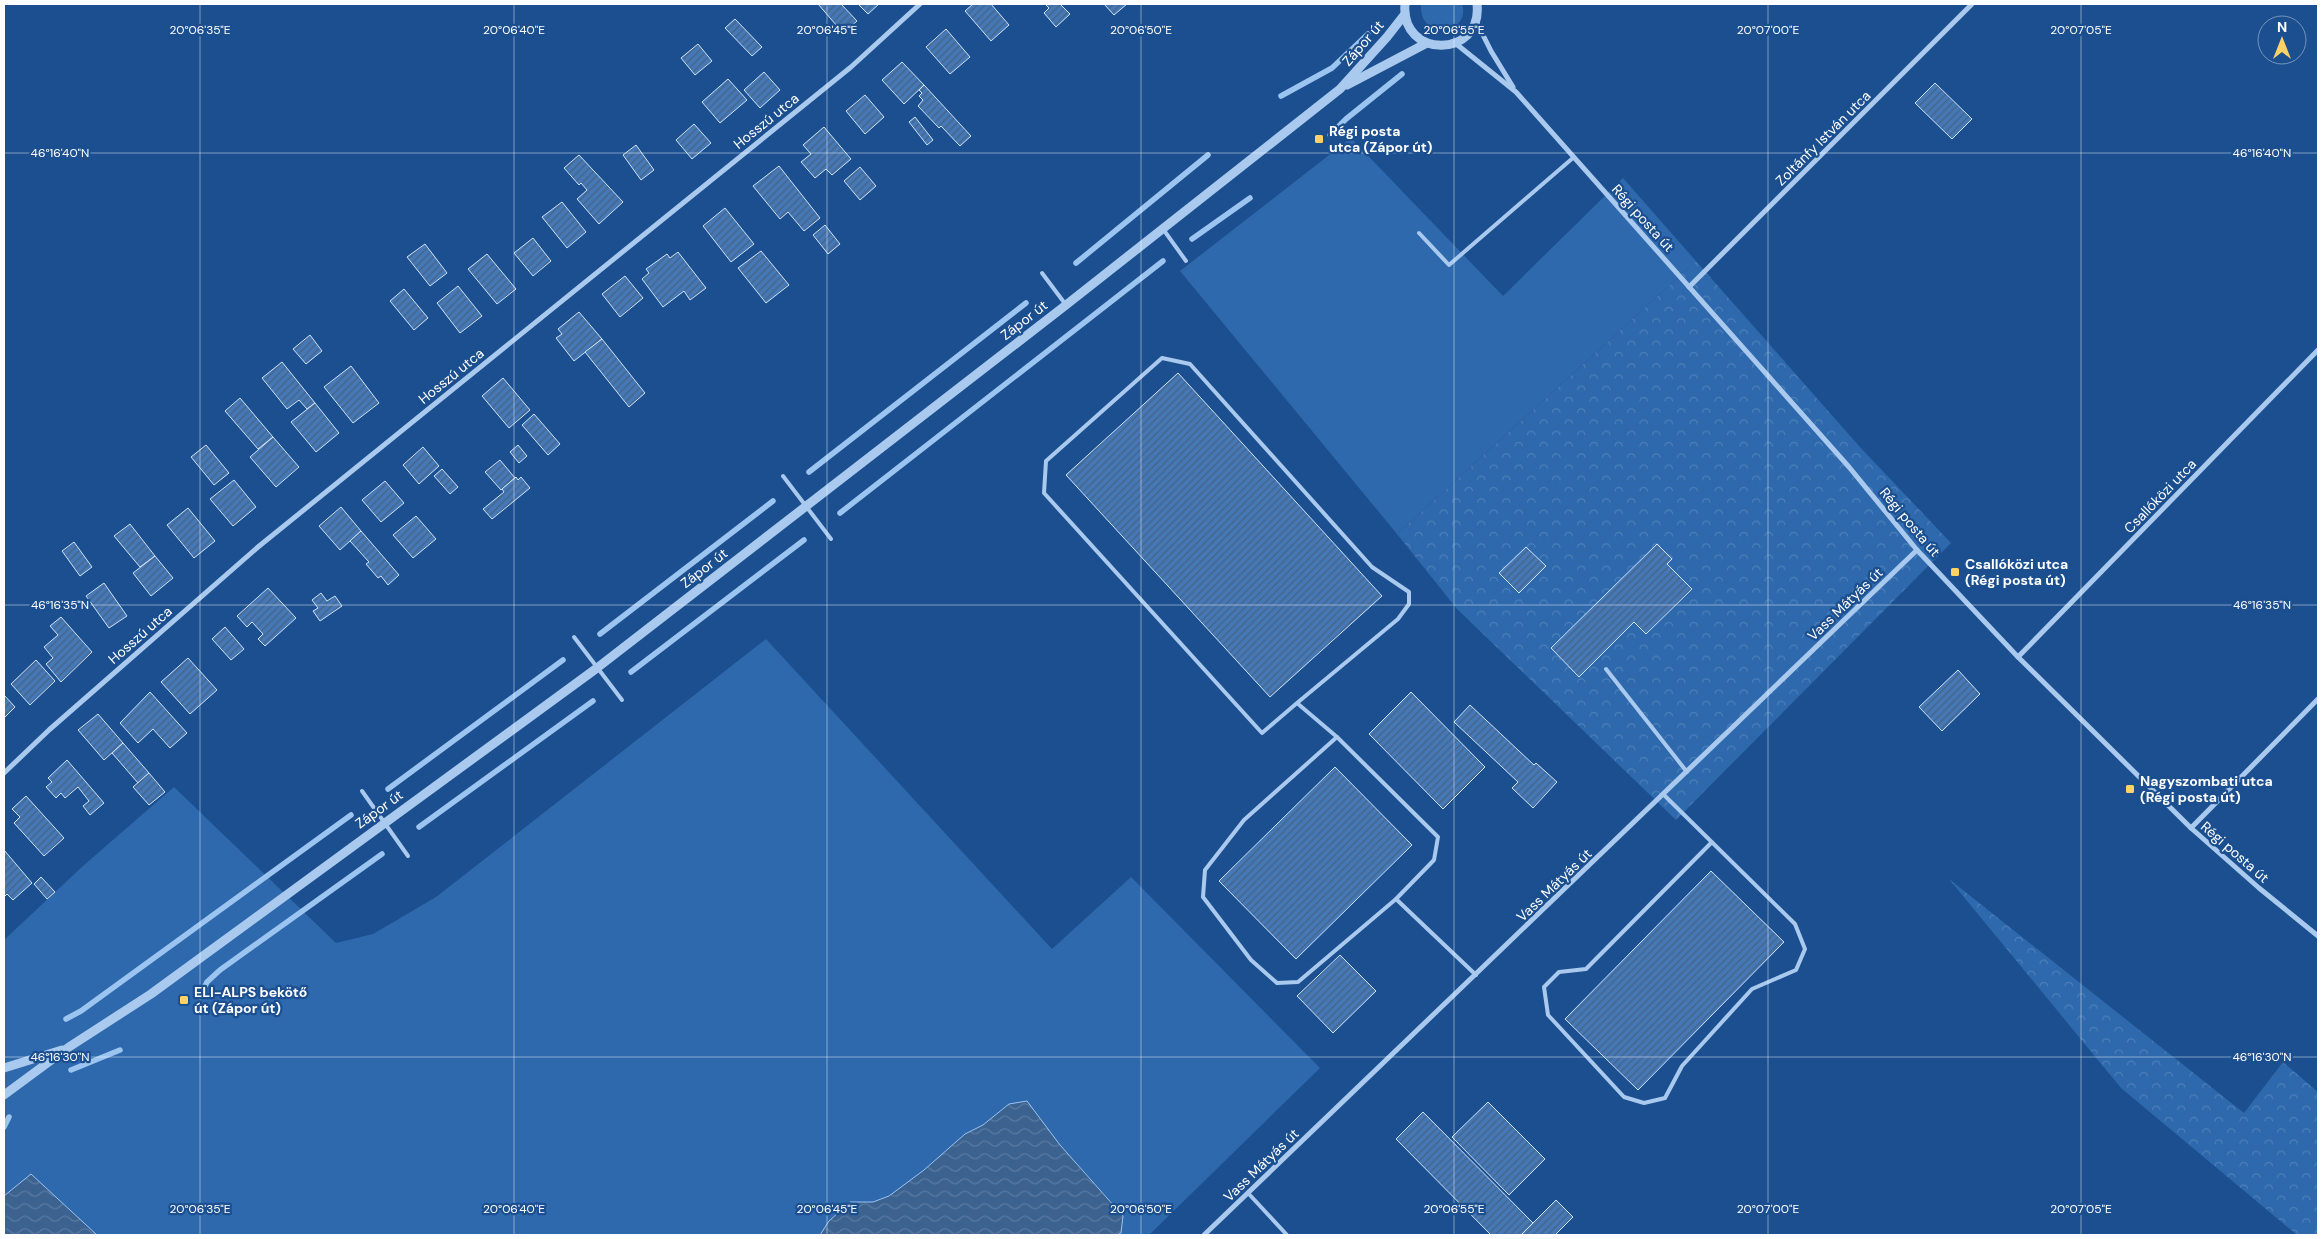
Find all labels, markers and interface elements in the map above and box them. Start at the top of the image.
north arrow [2257,15,2307,65]
street label: Zápor út [1338,16,1388,70]
text: N [2277,18,2287,36]
text: 20°06'35"E [169,22,231,38]
text: 20°06'40"E [483,22,545,38]
text: 20°06'45"E [797,22,858,38]
text: 20°06'50"E [1110,22,1172,38]
text: 20°06'55"E [1423,22,1485,38]
text: 20°07'00"E [1737,22,1799,38]
text: 20°07'05"E [2050,22,2112,38]
street label: Zoltánfy István utca [1772,87,1874,189]
street label: Hosszú utca [730,89,802,153]
place label: Régi posta utca (Zápor út) [1329,122,1433,156]
marker: Régi posta utca (Zápor út) [1313,133,1325,145]
text: 46°16'40"N [31,145,89,161]
text: 46°16'40"N [2233,145,2291,161]
street label: Régi posta út [1608,180,1678,256]
street label: Zápor út [997,296,1051,344]
street label: Hosszú utca [415,344,487,408]
street label: Csallóközi utca [2120,455,2200,537]
street label: Régi posta út [1876,484,1944,560]
street label: Zápor út [677,544,731,592]
place label: Csallóközi utca (Régi posta út) [1965,555,2068,589]
street label: Vass Mátyás út [1804,564,1886,644]
marker: Csallóközi utca (Régi posta út) [1949,566,1961,578]
text: 46°16'35"N [31,597,89,613]
text: 46°16'35"N [2233,597,2291,613]
street label: Hosszú utca [104,602,176,668]
place label: Nagyszombati utca (Régi posta út) [2140,772,2273,806]
marker: Nagyszombati utca (Régi posta út) [2124,783,2136,795]
street label: Zápor út [352,786,406,832]
street label: Régi posta út [2197,817,2273,887]
street label: Vass Mátyás út [1513,845,1595,925]
place label: ELI-ALPS bekötő út (Zápor út) [194,983,307,1017]
marker: ELI-ALPS bekötő út (Zápor út) [178,994,190,1006]
text: 46°16'30"N [30,1049,90,1065]
text: 46°16'30"N [2232,1049,2292,1065]
street label: Vass Mátyás út [1220,1125,1302,1205]
text: 20°06'35"E [169,1201,231,1217]
text: 20°06'40"E [483,1201,545,1217]
text: 20°06'45"E [797,1201,858,1217]
text: 20°06'50"E [1110,1201,1172,1217]
text: 20°06'55"E [1423,1201,1485,1217]
text: 20°07'00"E [1737,1201,1799,1217]
text: 20°07'05"E [2050,1201,2112,1217]

